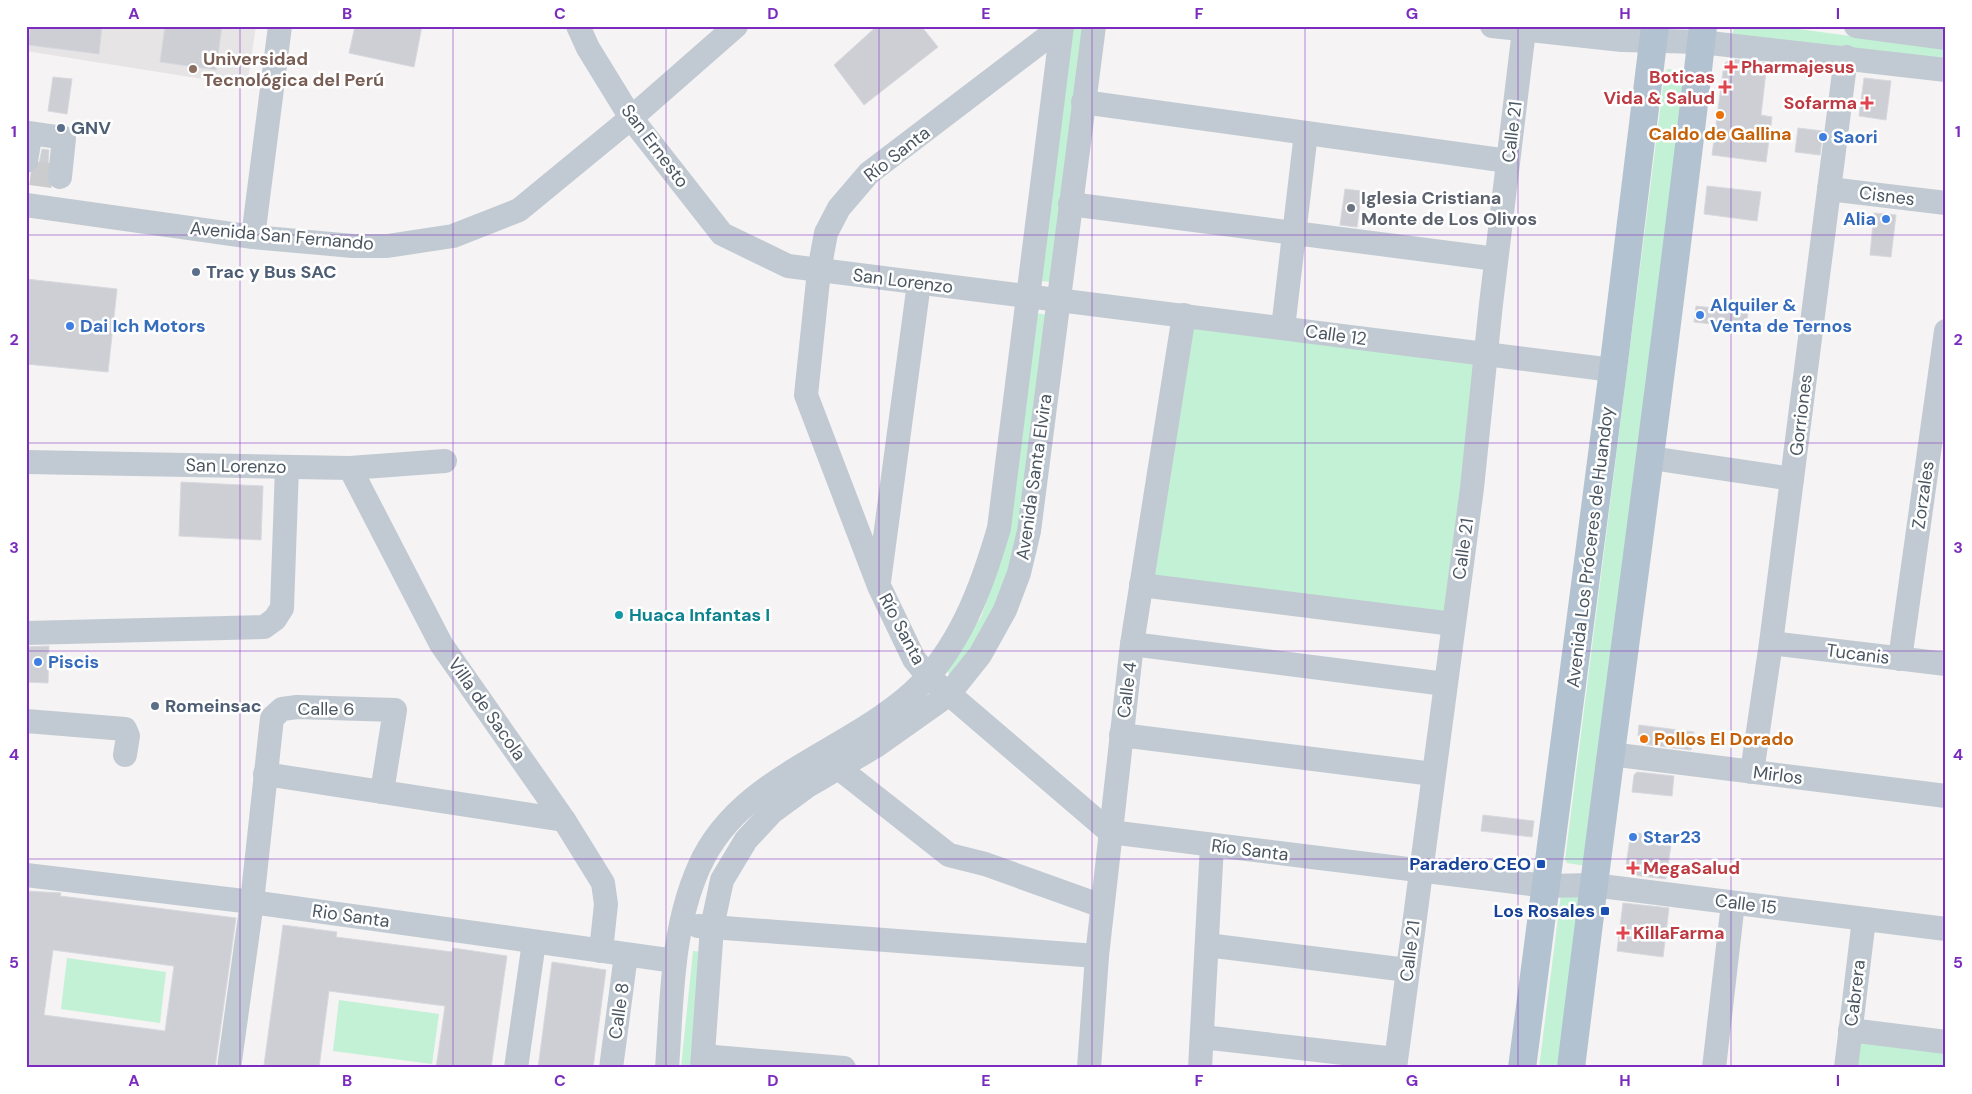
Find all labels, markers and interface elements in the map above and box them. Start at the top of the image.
text: A [128,3,140,24]
text: B [342,3,352,24]
text: C [554,3,566,24]
text: D [767,3,779,24]
text: E [981,3,991,24]
text: F [1195,3,1204,24]
text: G [1406,3,1418,24]
text: H [1619,3,1631,24]
text: I [1836,3,1840,24]
place label: Universidad Tecnológica del Perú [203,47,384,92]
place label: Pharmajesus [1741,55,1855,79]
marker: Pharmajesus [1725,61,1737,73]
marker: Universidad Tecnológica del Perú [187,63,199,75]
place label: Boticas Vida & Salud [1603,65,1715,110]
marker: Boticas Vida & Salud [1719,81,1731,93]
place label: Sofarma [1783,91,1857,115]
marker: Sofarma [1861,97,1873,109]
street label: San Ernesto [616,99,694,193]
street label: Calle 21 [1496,100,1528,164]
marker: Caldo de Gallina [1714,109,1726,121]
place label: GNV [71,116,111,140]
text: 1 [11,121,17,142]
street label: Río Santa [859,121,935,187]
text: 1 [1955,121,1961,142]
marker: GNV [55,122,67,134]
place label: Caldo de Gallina [1648,122,1792,146]
place label: Saori [1833,125,1878,149]
marker: Saori [1817,131,1829,143]
street label: Cisnes [1858,181,1916,211]
place label: Iglesia Cristiana Monte de Los Olivos [1361,186,1537,231]
marker: Iglesia Cristiana Monte de Los Olivos [1345,202,1357,214]
place label: Alia [1843,207,1876,231]
marker: Alia [1880,213,1892,225]
street label: Avenida San Fernando [189,216,375,256]
place label: Trac y Bus SAC [206,260,337,284]
street label: San Lorenzo [851,263,955,299]
marker: Trac y Bus SAC [190,266,202,278]
place label: Alquiler & Venta de Ternos [1710,293,1852,338]
marker: Alquiler & Venta de Ternos [1694,309,1706,321]
place label: Dai Ich Motors [80,314,206,338]
street label: Calle 12 [1304,319,1368,351]
marker: Dai Ich Motors [64,320,76,332]
text: 2 [9,329,19,350]
text: 2 [1953,329,1963,350]
street label: Gorriones [1784,373,1818,457]
street label: Avenida Santa Elvira [1010,392,1058,562]
street label: Avenida Los Próceres de Huandoy [1561,405,1619,689]
street label: San Lorenzo [185,453,287,479]
street label: Zorzales [1906,459,1940,531]
street label: Calle 21 [1447,517,1479,581]
text: 3 [9,537,19,558]
text: 3 [1953,537,1963,558]
street label: Río Santa [873,589,931,669]
place label: Huaca Infantas I [629,603,770,627]
marker: Huaca Infantas I [613,609,625,621]
street label: Tucanis [1825,638,1891,670]
place label: Piscis [48,650,99,674]
street label: Villa de Sacola [443,653,531,765]
marker: Piscis [32,656,44,668]
street label: Calle 4 [1112,660,1142,720]
place label: Romeinsac [165,694,262,718]
street label: Calle 6 [297,697,355,721]
marker: Romeinsac [149,700,161,712]
place label: Pollos El Dorado [1654,727,1794,751]
marker: Pollos El Dorado [1638,733,1650,745]
text: 4 [9,744,19,765]
text: 4 [1953,744,1963,765]
street label: Mirlos [1752,760,1804,790]
place label: Star23 [1643,825,1701,849]
marker: Star23 [1627,831,1639,843]
street label: Río Santa [1210,833,1290,867]
place label: Paradero CEO [1409,852,1531,876]
place label: MegaSalud [1643,856,1740,880]
marker: Paradero CEO [1535,858,1547,870]
marker: MegaSalud [1627,862,1639,874]
street label: Calle 15 [1714,888,1778,920]
street label: Rio Santa [311,899,391,933]
place label: Los Rosales [1493,899,1595,923]
marker: Los Rosales [1599,905,1611,917]
street label: Calle 21 [1394,919,1426,983]
place label: KillaFarma [1633,921,1724,945]
marker: KillaFarma [1617,927,1629,939]
text: 5 [9,952,19,973]
text: 5 [1953,952,1963,973]
street label: Cabrera [1839,958,1871,1028]
street label: Calle 8 [603,981,635,1041]
text: A [128,1070,140,1091]
text: B [342,1070,352,1091]
text: C [554,1070,566,1091]
text: D [767,1070,779,1091]
text: E [981,1070,991,1091]
text: F [1195,1070,1204,1091]
text: G [1406,1070,1418,1091]
text: H [1619,1070,1631,1091]
text: I [1836,1070,1840,1091]

